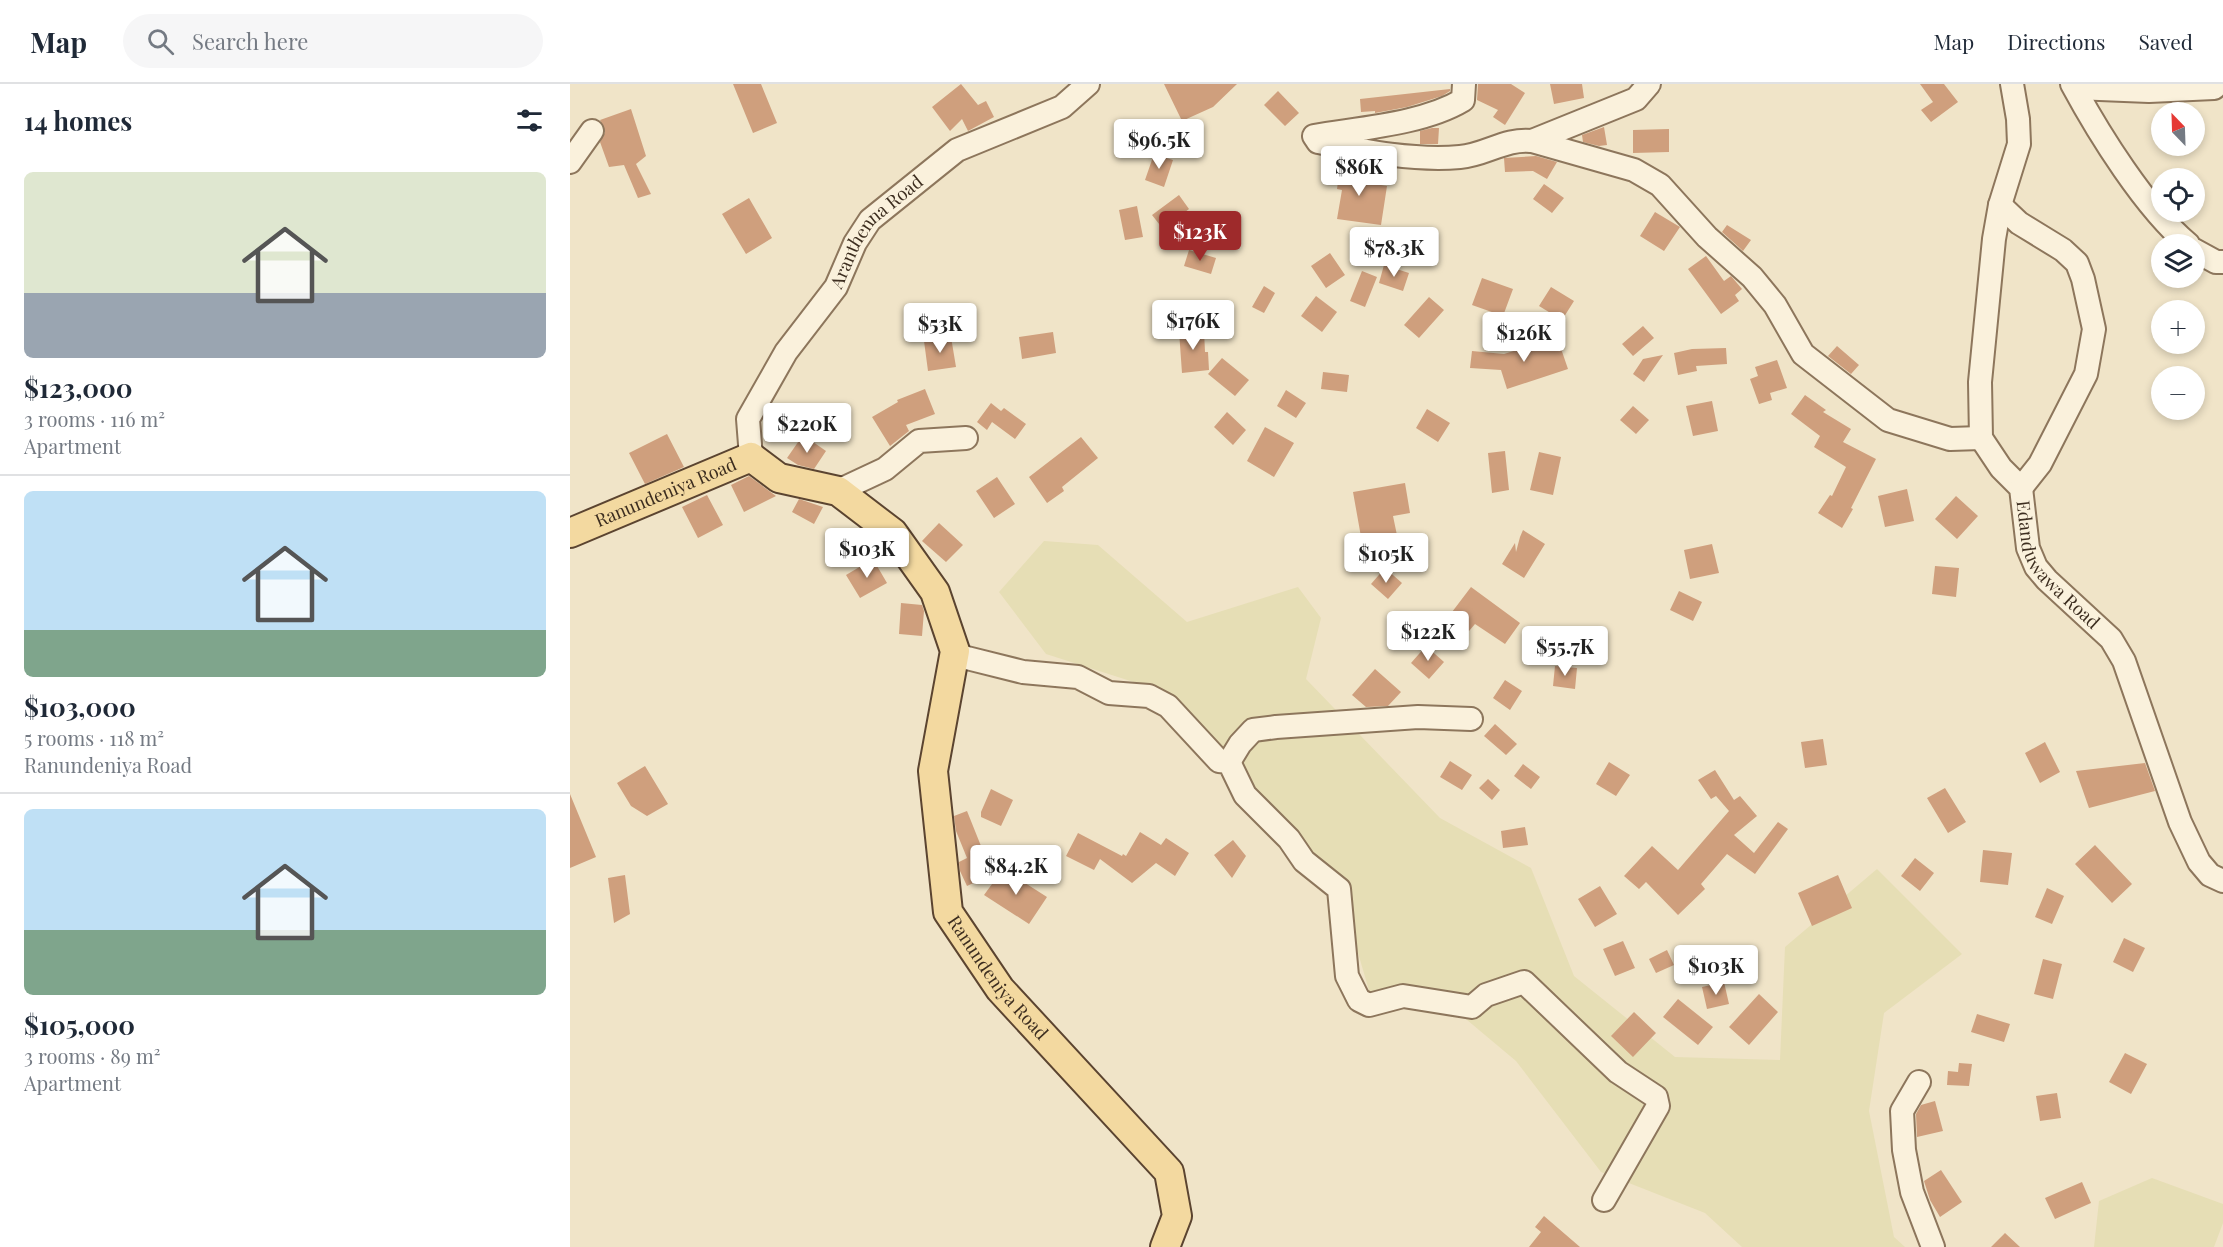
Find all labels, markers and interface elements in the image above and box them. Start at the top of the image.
search box [123,14,543,68]
text: Map [30,23,87,60]
icon: search [144,25,177,58]
text: Search here [192,26,308,56]
text: Map [1933,27,1974,55]
text: Directions [2007,27,2105,55]
text: Saved [2138,27,2193,55]
north arrow [2151,102,2205,156]
map controls [2151,102,2205,420]
text: 14 homes [24,103,132,138]
icon: filters [513,104,546,137]
pin: $96.5K [1110,119,1208,170]
text: $96.5K [1128,125,1190,152]
pin: $86K [1323,146,1395,197]
text: $86K [1335,152,1383,179]
button: locate [2151,168,2205,222]
street label: Aranthenna Road [823,169,928,293]
icon: home [231,211,339,319]
pin: $123K [1158,211,1242,262]
text: $123K [1173,217,1227,244]
pin: $78.3K [1345,227,1443,278]
text: $78.3K [1364,233,1424,260]
button: layers [2151,234,2205,288]
pin: $176K [1151,300,1235,351]
button: + [2151,300,2205,354]
pin: $53K [904,303,976,354]
text: $176K [1166,306,1220,333]
text: $53K [918,309,962,336]
pin: $126K [1482,312,1566,363]
text: $126K [1496,318,1552,345]
button: − [2151,366,2205,420]
text: $123,000 [24,370,133,405]
pin: $220K [765,403,849,454]
text: 3 rooms · 116 m² [24,405,165,432]
text: $220K [777,409,837,436]
text: Apartment [24,432,121,459]
street label: Ranundeniya Road [591,451,740,532]
street label: Edanduwawa Road [2012,499,2106,634]
pin: $103K [825,528,909,579]
icon: home [231,530,339,638]
pin: $105K [1344,533,1428,584]
text: $103K [839,534,895,561]
text: $105K [1358,539,1414,566]
pin: $122K [1386,611,1470,662]
text: $122K [1401,617,1455,644]
pin: $55.7K [1516,626,1614,677]
text: $55.7K [1536,632,1594,659]
text: $103,000 [24,689,136,724]
text: 5 rooms · 118 m² [24,724,164,751]
text: Ranundeniya Road [24,751,192,778]
pin: $84.2K [967,845,1065,896]
icon: home [231,848,339,956]
text: $84.2K [984,851,1048,878]
street label: Ranundeniya Road [943,910,1054,1045]
pin: $103K [1674,945,1758,996]
text: $103K [1688,951,1744,978]
text: $105,000 [24,1007,135,1042]
text: 3 rooms · 89 m² [24,1042,160,1069]
text: Apartment [24,1069,121,1096]

